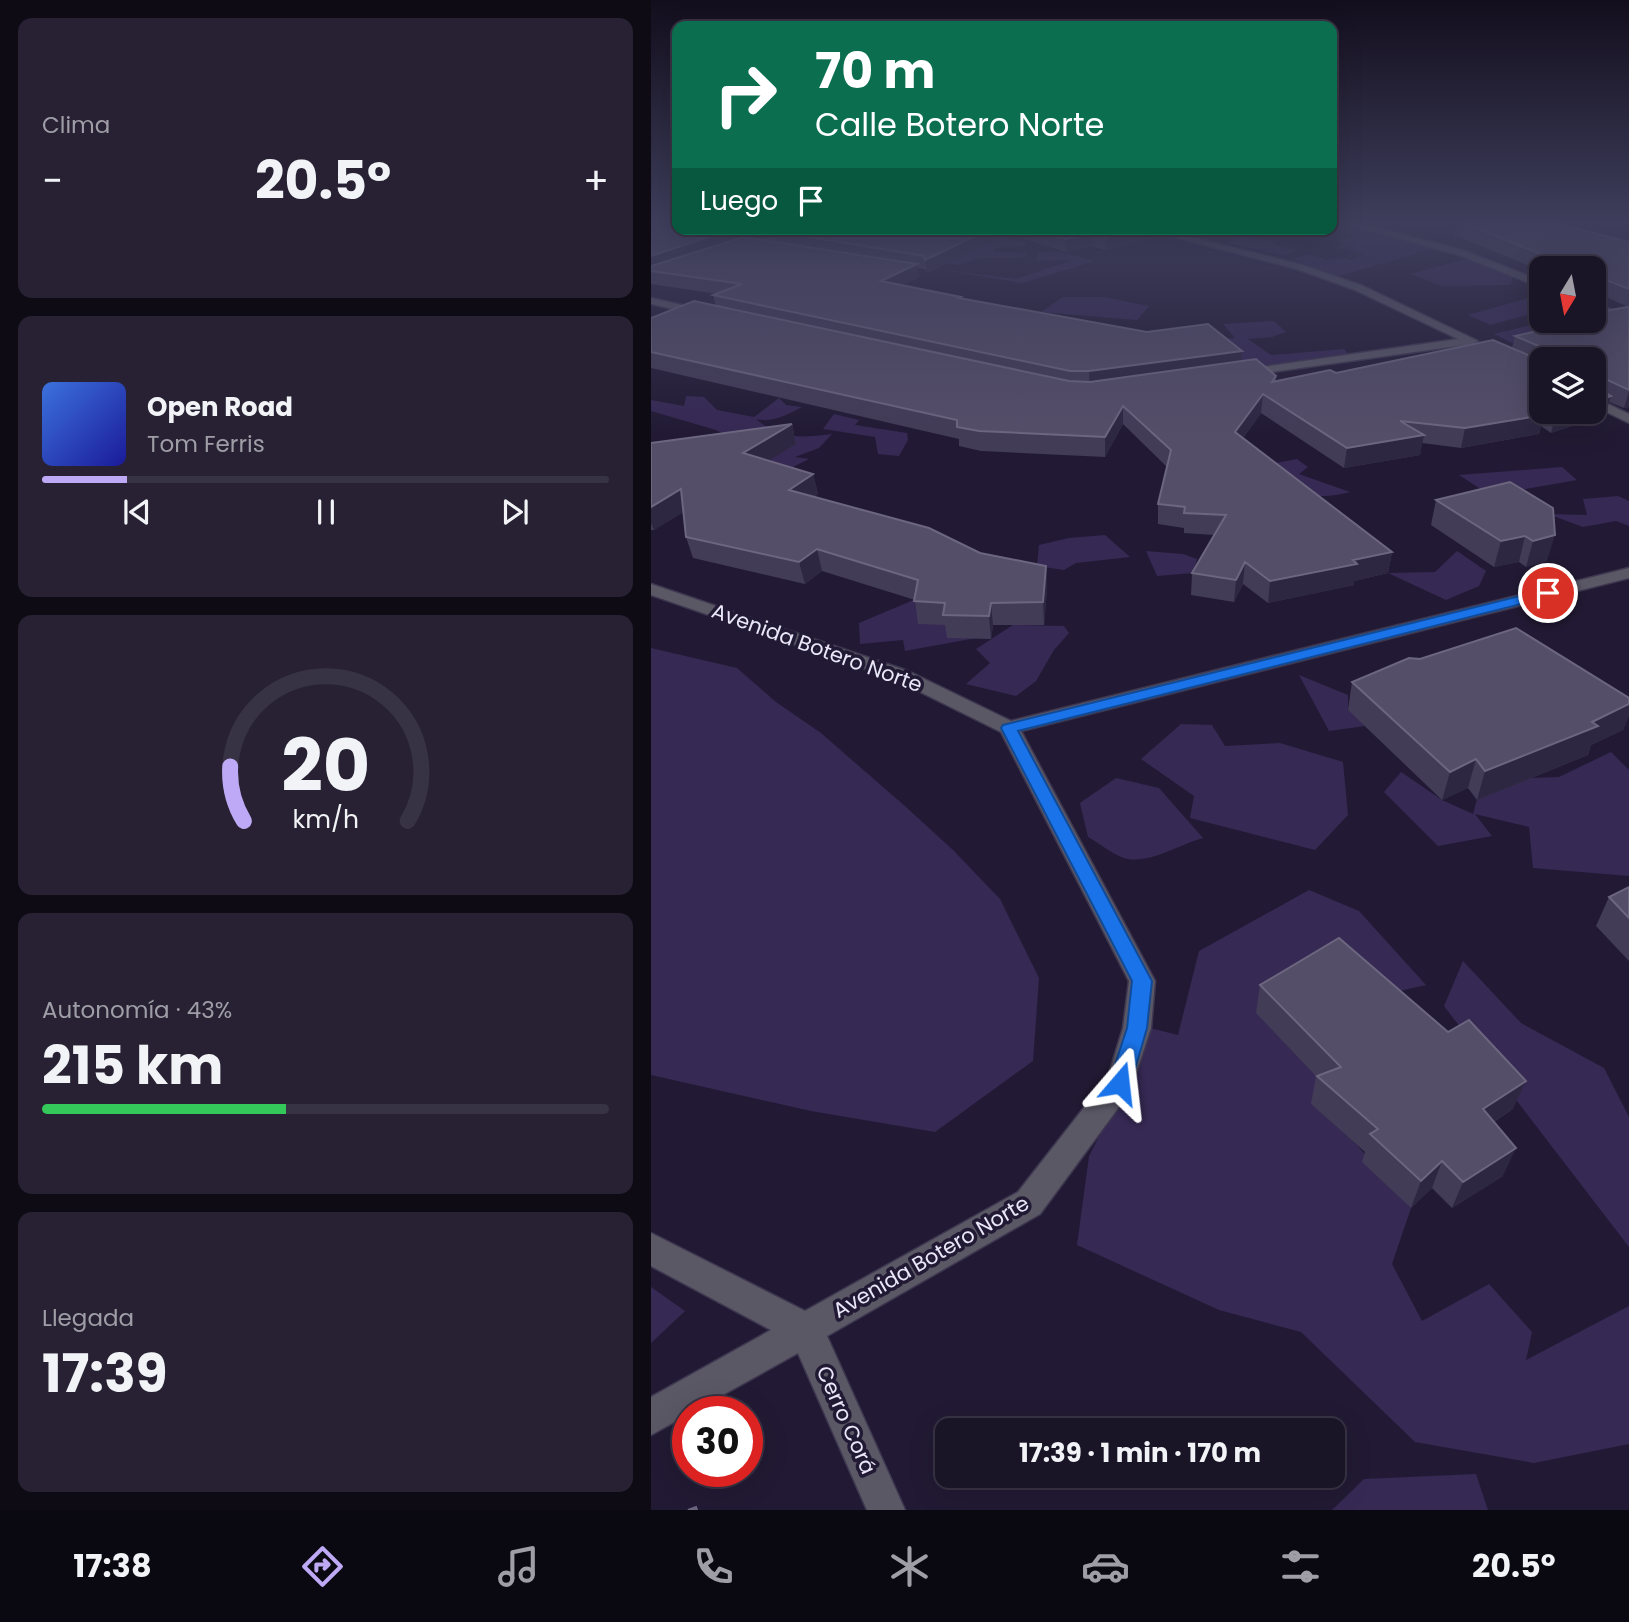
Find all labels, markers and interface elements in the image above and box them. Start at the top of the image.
text: 70 m [815,37,935,105]
icon: right [700,49,791,140]
text: Calle Botero Norte [815,102,1104,147]
text: Clima [42,109,110,141]
text: 20.5° [255,144,391,217]
text: − [42,154,63,207]
text: + [583,154,609,207]
icon: arrive [792,182,830,220]
text: Luego [700,183,778,219]
north arrow [1529,256,1607,332]
map controls [1529,256,1606,424]
button: layers [1529,347,1606,424]
text: Open Road [147,389,293,425]
text: Tom Ferris [147,428,265,460]
icon: previous [118,493,156,531]
icon: pause [307,493,345,531]
icon: next [496,493,534,531]
pin [1518,563,1578,623]
icon: arrive [1529,574,1567,612]
street label: Avenida Botero Norte [708,596,926,699]
text: 20 [281,715,370,816]
text: km/h [292,802,359,837]
text: Autonomía · 43% [42,994,232,1026]
text: 215 km [42,1029,223,1102]
position arrow [1083,1046,1157,1120]
street label: Avenida Botero Norte [827,1188,1034,1325]
text: Llegada [42,1302,134,1334]
text: 17:39 [42,1337,168,1410]
street label: Cerro Corá [810,1361,883,1479]
speed limit sign: 30 [672,1396,763,1487]
text: 17:39 · 1 min · 170 m [1019,1435,1261,1471]
icon: directions [298,1542,347,1591]
icon: music [494,1542,543,1591]
icon: phone [689,1542,738,1591]
icon: climate [885,1542,934,1591]
icon: car [1081,1542,1130,1591]
icon: filters [1276,1542,1325,1591]
text: 17:38 [73,1543,152,1588]
text: 20.5° [1472,1543,1556,1588]

